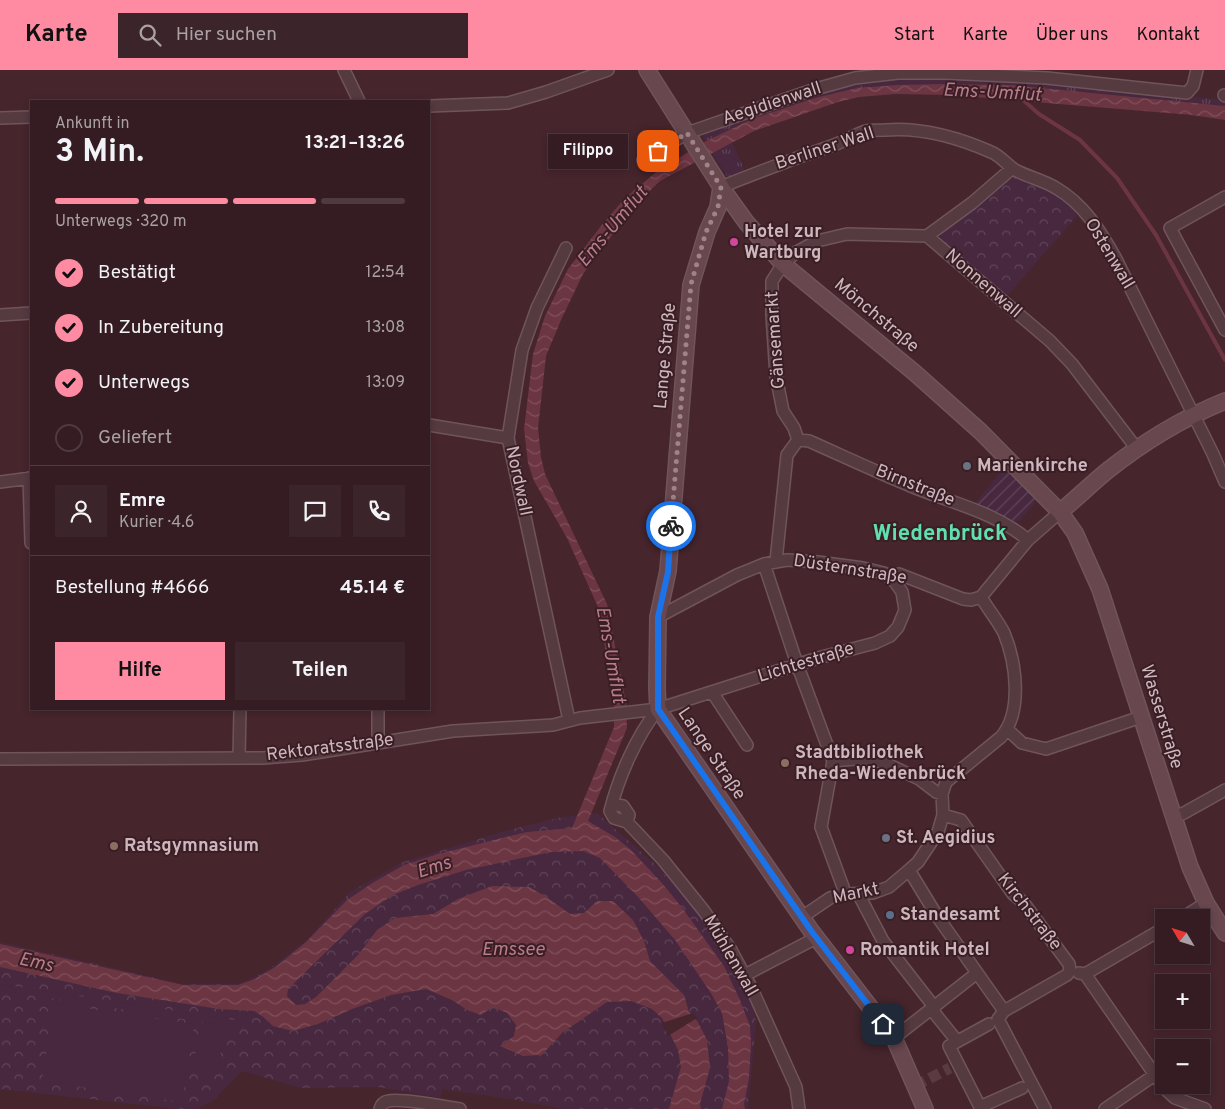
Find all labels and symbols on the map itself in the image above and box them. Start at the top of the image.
street label: Aegidienwall [720,77,824,131]
water label: Ems-Umflut [942,78,1043,108]
street label: Berliner Wall [773,122,877,176]
pin [637,130,679,172]
callout: Filippo [548,134,628,168]
water label: Ems-Umflut [572,181,655,272]
street label: Ostenwall [1079,214,1139,294]
place label: Hotel zur Wartburg [744,221,822,265]
marker: Hotel zur Wartburg [728,236,740,248]
street label: Nonnenwall [940,244,1026,324]
street label: Mönchstraße [829,274,923,358]
street label: Gänsemarkt [761,290,791,390]
street label: Lange Straße [650,302,682,410]
street label: Nordwall [499,444,537,518]
place label: Marienkirche [977,455,1088,478]
street label: Birnstraße [872,460,958,512]
marker: Marienkirche [961,460,973,472]
courier [646,501,696,551]
district label: Wiedenbrück [873,521,1007,548]
street label: Düsternstraße [792,550,908,590]
water label: Ems-Umflut [590,605,631,707]
street label: Lichtestraße [755,637,857,689]
street label: Wasserstraße [1134,662,1188,772]
street label: Lange Straße [672,703,750,805]
street label: Rektoratsstraße [265,729,395,767]
place label: Stadtbibliothek Rheda-Wiedenbrück [795,742,966,786]
marker: Stadtbibliothek Rheda-Wiedenbrück [779,757,791,769]
place label: St. Aegidius [896,827,995,850]
marker: St. Aegidius [880,832,892,844]
place label: Ratsgymnasium [124,835,259,858]
marker: Ratsgymnasium [108,840,120,852]
water label: Ems [414,851,455,885]
street label: Kirchstraße [992,869,1066,955]
street label: Markt [831,878,881,910]
place label: Standesamt [900,904,1000,927]
marker: Standesamt [884,909,896,921]
north arrow [1155,909,1210,964]
street label: Mühlenwall [697,911,763,1001]
water label: Emssee [482,938,545,962]
place label: Romantik Hotel [860,939,990,962]
marker: Romantik Hotel [844,944,856,956]
water label: Ems [16,947,56,979]
pin [862,1003,904,1045]

